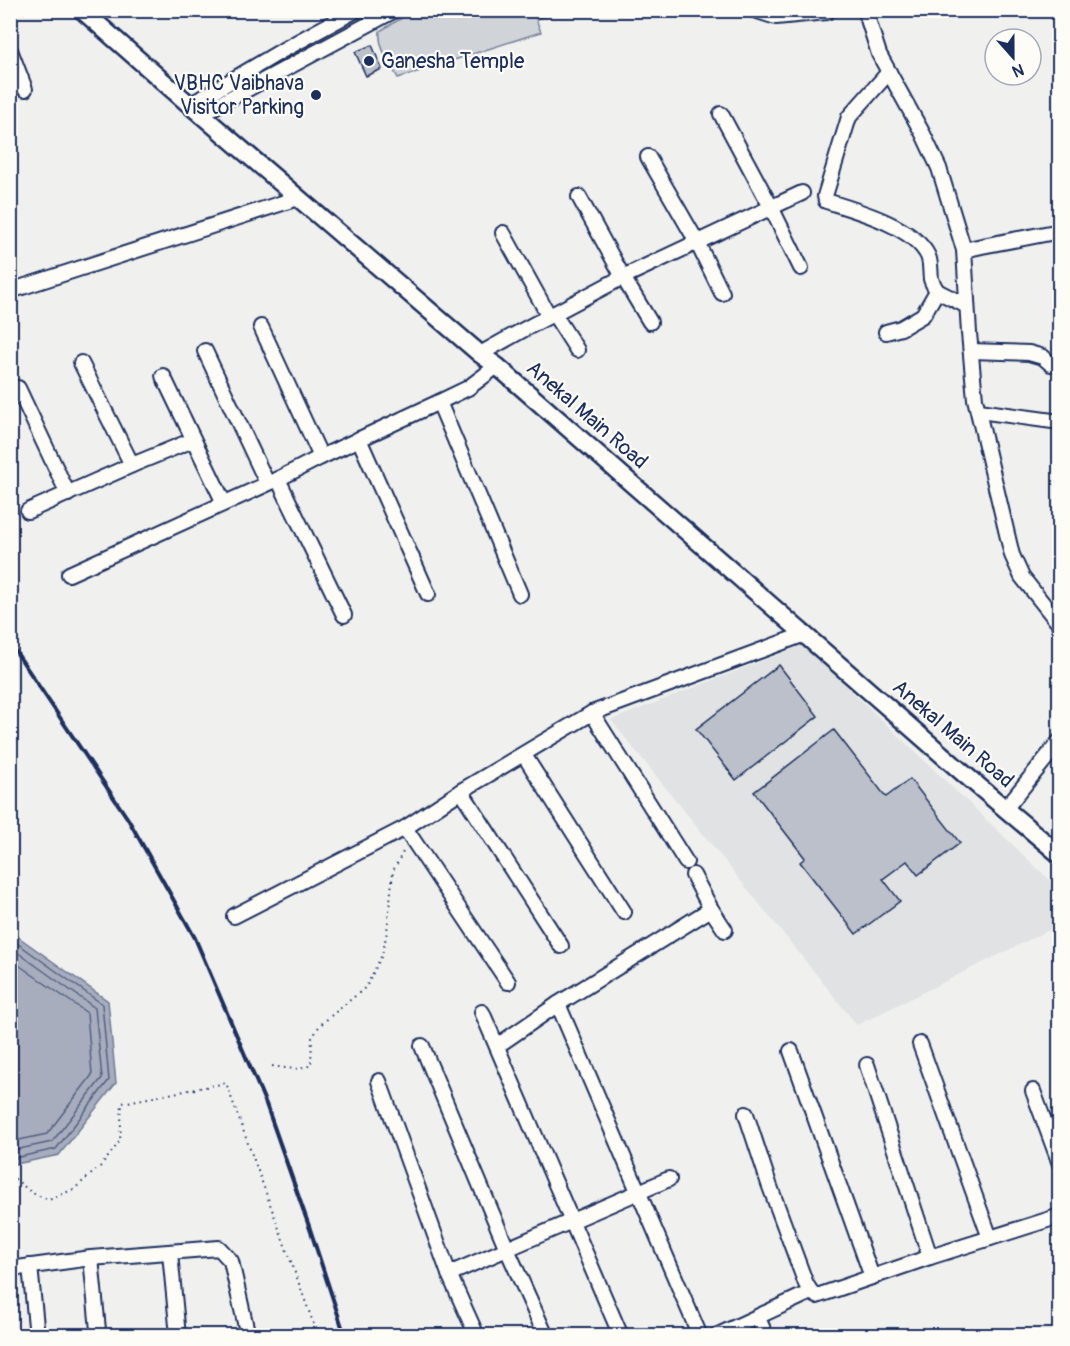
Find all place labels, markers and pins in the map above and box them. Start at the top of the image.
place label: Ganesha Temple [381,48,525,75]
marker: Ganesha Temple [362,54,376,68]
place label: VBHC Vaibhava Visitor Parking [174,70,304,121]
marker: VBHC Vaibhava Visitor Parking [309,88,323,102]

